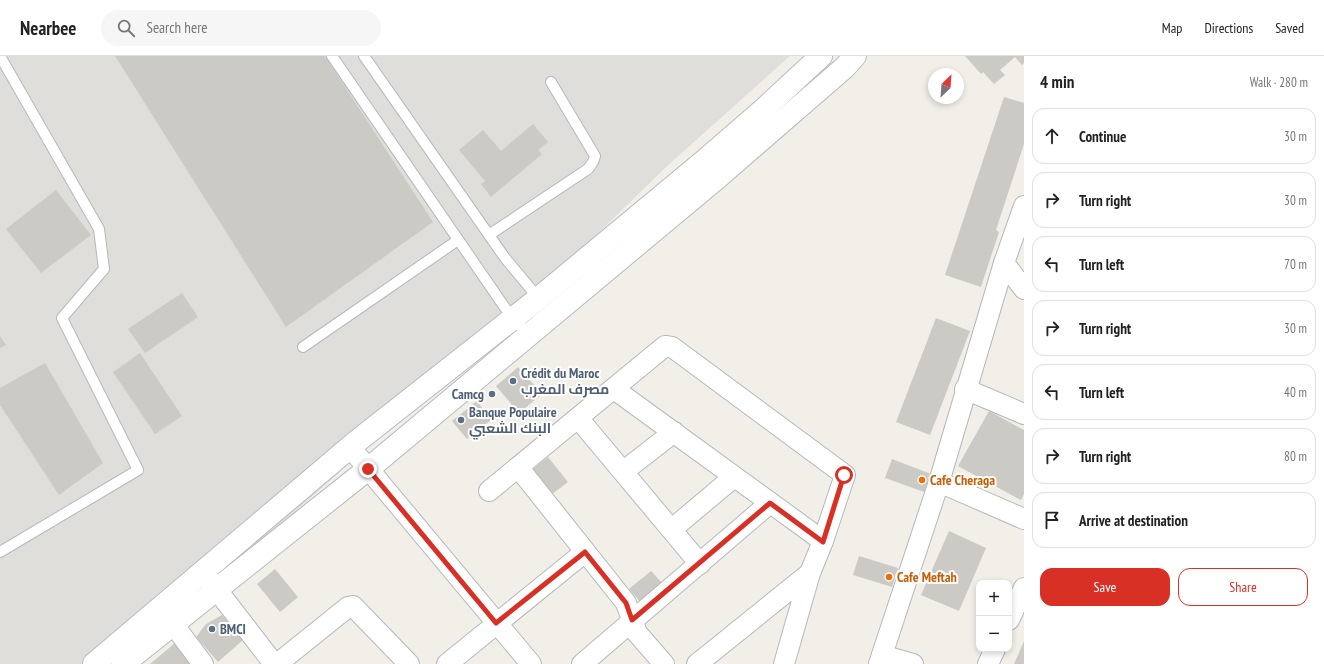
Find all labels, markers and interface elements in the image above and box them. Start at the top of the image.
search box [101,10,381,46]
text: Nearbee [20,16,77,40]
icon: search [115,17,137,39]
text: Search here [147,18,207,37]
text: Map [1162,19,1182,37]
text: Directions [1204,19,1253,37]
text: Saved [1275,19,1304,37]
north arrow [928,68,964,104]
text: 4 min [1040,71,1074,93]
text: Walk · 280 m [1250,74,1308,91]
icon: ahead [1041,125,1063,147]
text: Continue [1079,127,1126,146]
text: 30 m [1284,128,1307,145]
icon: right [1041,189,1063,211]
text: Turn right [1079,191,1131,210]
text: 30 m [1284,192,1307,209]
icon: left [1041,253,1063,275]
text: Turn left [1079,255,1124,274]
text: 70 m [1284,256,1307,273]
icon: right [1041,317,1063,339]
text: Turn right [1079,319,1131,338]
text: 30 m [1284,320,1307,337]
place label: Crédit du Maroc مصرف المغرب [521,364,609,398]
marker: Crédit du Maroc مصرف المغرب [508,376,518,386]
icon: left [1041,381,1063,403]
text: Turn left [1079,383,1124,402]
text: 40 m [1284,384,1307,401]
place label: Camcg [452,385,484,403]
marker: Camcg [487,389,497,399]
place label: Banque Populaire البنك الشعبي [469,403,557,440]
marker: Banque Populaire البنك الشعبي [456,415,466,425]
icon: right [1041,445,1063,467]
text: Turn right [1079,447,1131,466]
text: 80 m [1284,448,1307,465]
route end [359,460,377,478]
route start [835,466,853,484]
place label: Cafe Cheraga [930,471,995,489]
marker: Cafe Cheraga [917,475,927,485]
icon: arrive [1041,509,1063,531]
text: Arrive at destination [1079,511,1188,530]
place label: Cafe Meftah [897,568,957,586]
button: Save [1040,568,1170,606]
button: Share [1178,568,1308,606]
marker: Cafe Meftah [884,572,894,582]
map controls [976,580,1012,652]
button: + [976,580,1012,616]
button: − [976,616,1012,652]
place label: BMCI [220,620,246,638]
marker: BMCI [207,624,217,634]

